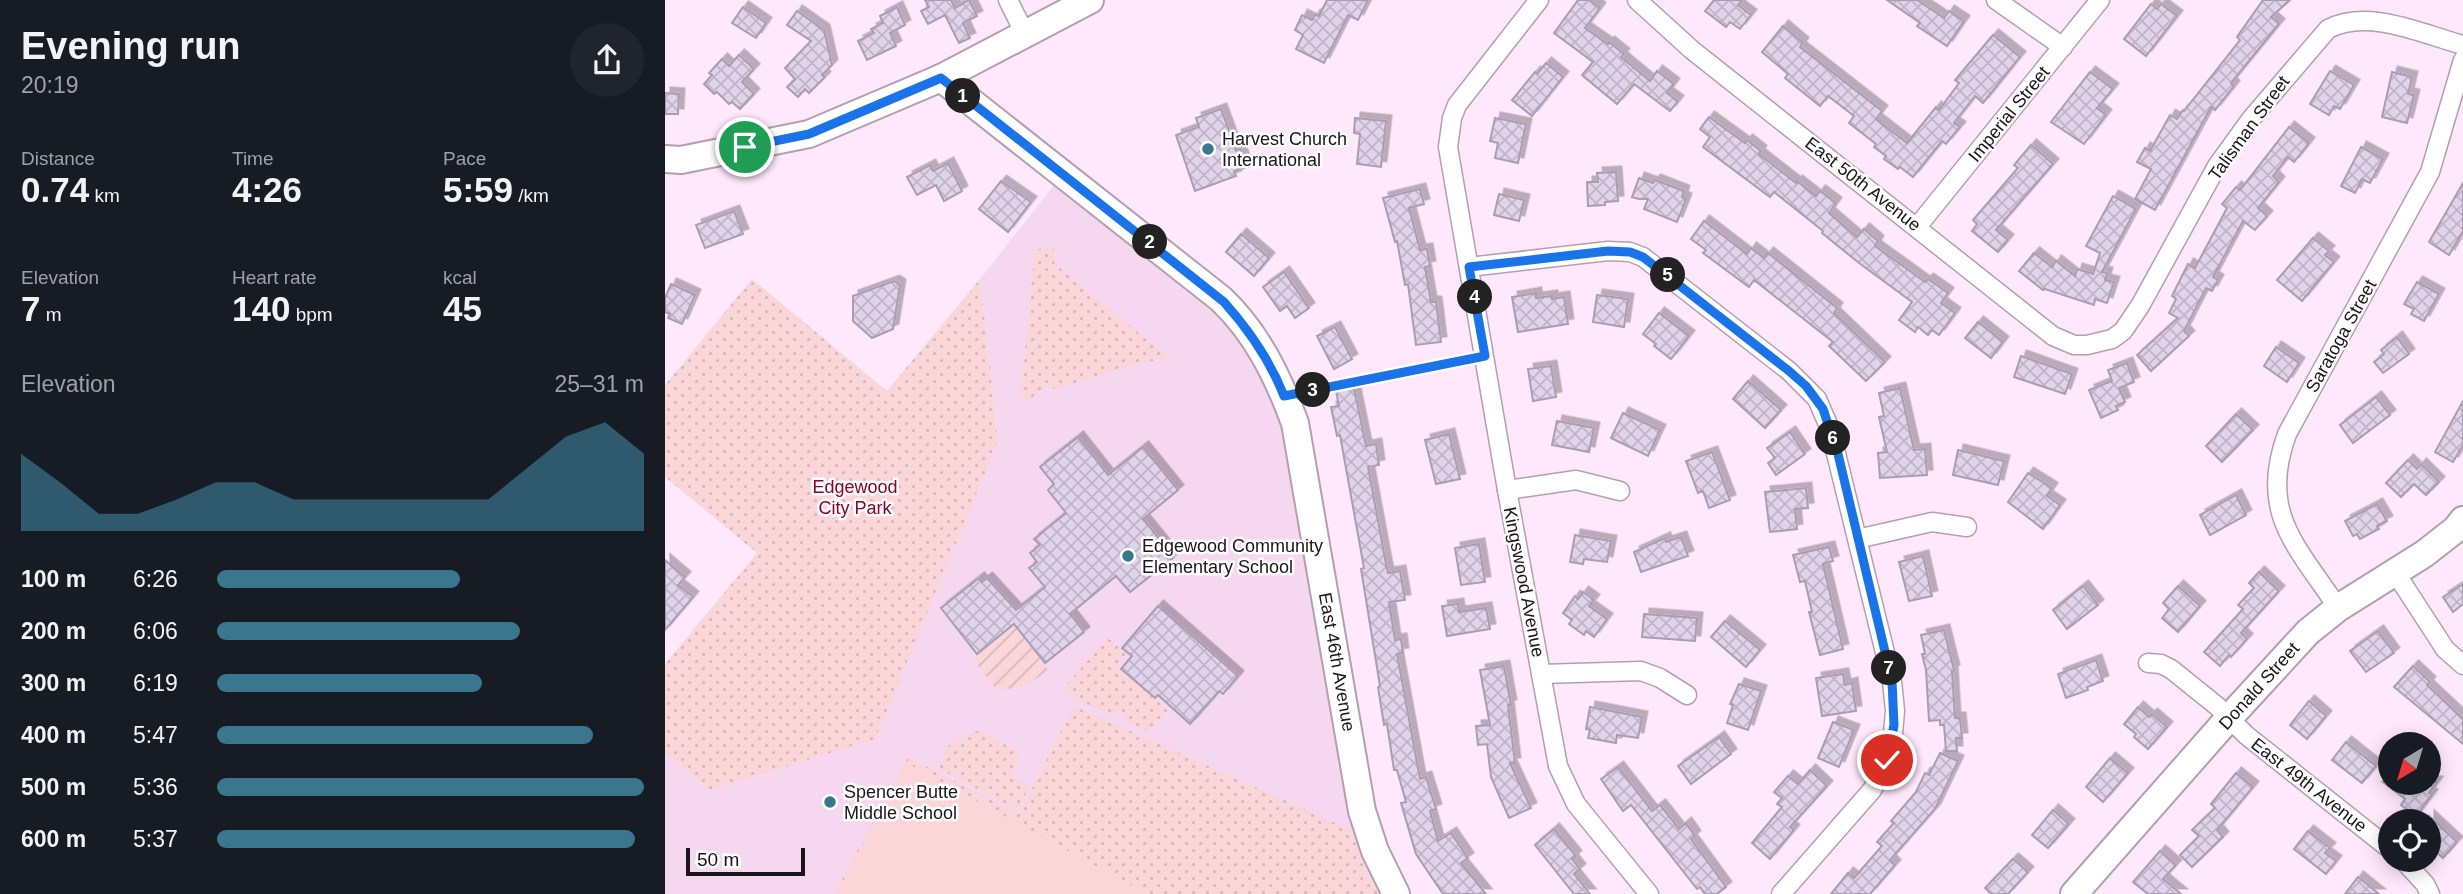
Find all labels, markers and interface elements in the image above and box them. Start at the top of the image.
button: share [570,23,644,97]
text: Evening run [21,25,241,67]
street label: Imperial Street [1964,62,2054,166]
text: 20:19 [21,72,79,98]
street label: Talisman Street [2204,72,2294,184]
pin: 1 [945,78,981,114]
text: 1 [957,85,968,106]
pin [715,117,775,177]
icon: arrive [726,128,764,166]
place label: Harvest Church International [1222,129,1347,170]
street label: East 50th Avenue [1801,133,1925,235]
marker: Harvest Church International [1200,141,1216,157]
text: Distance [21,148,95,169]
text: Time [232,148,274,169]
text: Pace [443,148,486,169]
text: 0.74 [21,170,89,209]
text: 4:26 [232,170,302,209]
text: 5:59 [443,170,513,209]
text: km [89,185,120,206]
text: /km [513,185,549,206]
pin: 2 [1133,224,1168,260]
text: 2 [1144,231,1155,252]
pin: 5 [1651,258,1685,292]
text: 5 [1662,264,1673,285]
text: Elevation [21,267,99,288]
text: Heart rate [232,267,316,288]
text: kcal [443,267,477,288]
street label: Saratoga Street [2302,276,2380,396]
pin: 4 [1457,280,1493,314]
text: 4 [1469,286,1480,307]
text: 7 [21,289,40,328]
text: 140 [232,289,290,328]
text: 45 [443,289,482,328]
text: m [40,304,62,325]
text: bpm [290,304,333,325]
text: Elevation [21,371,116,397]
text: 25–31 m [554,371,644,397]
pin: 3 [1295,372,1331,408]
text: 3 [1307,379,1318,400]
pin: 6 [1815,420,1851,456]
text: 6 [1827,427,1838,448]
park label: Edgewood City Park [812,477,898,518]
street label: Kingswood Avenue [1500,505,1548,659]
place label: Edgewood Community Elementary School [1142,536,1323,577]
marker: Edgewood Community Elementary School [1120,548,1136,564]
text: 100 m [21,566,86,592]
text: 6:26 [133,566,178,592]
street label: East 46th Avenue [1315,591,1359,733]
text: 200 m [21,618,86,644]
text: 6:06 [133,618,178,644]
street label: Donald Street [2215,638,2303,734]
pin: 7 [1871,650,1907,686]
text: 7 [1883,657,1894,678]
text: 300 m [21,670,86,696]
text: 6:19 [133,670,178,696]
text: 400 m [21,722,86,748]
text: 5:47 [133,722,178,748]
pin [1857,730,1917,790]
north arrow [2378,732,2441,794]
map controls [2378,732,2441,872]
street label: East 49th Avenue [2247,734,2371,836]
icon: check [1868,741,1906,779]
text: 500 m [21,774,86,800]
text: 5:36 [133,774,178,800]
place label: Spencer Butte Middle School [844,782,958,823]
marker: Spencer Butte Middle School [822,794,838,810]
button: locate [2378,809,2441,872]
text: 600 m [21,826,86,852]
text: 5:37 [133,826,178,852]
scale bar [686,845,805,877]
text: 50 m [697,849,739,870]

